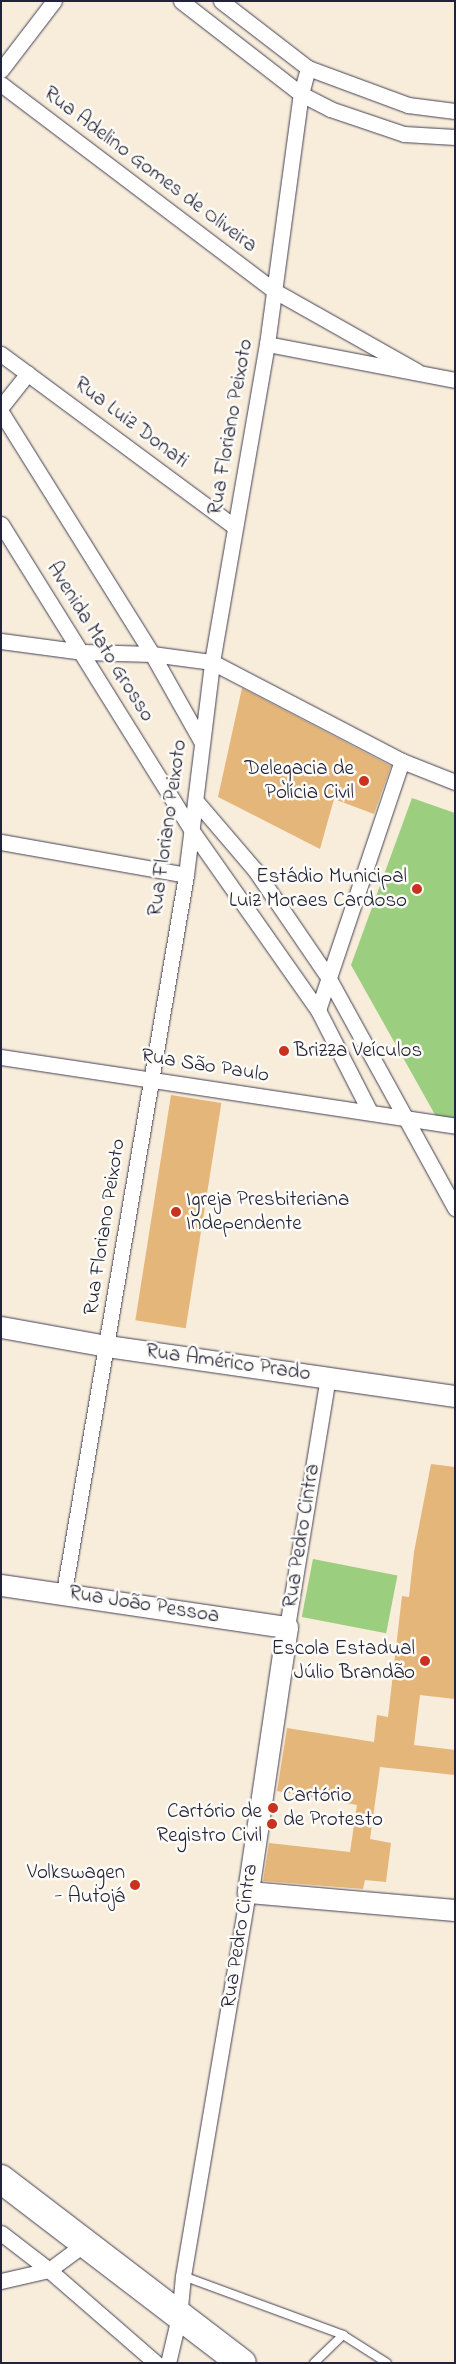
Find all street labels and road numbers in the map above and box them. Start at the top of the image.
street label: Rua Adelino Gomes de Oliveira [38,81,262,259]
street label: Rua Floriano Peixoto [203,337,259,517]
street label: Rua Luiz Donati [69,372,193,474]
street label: Avenida Mato Grosso [41,557,159,727]
street label: Rua Floriano Peixoto [143,738,193,918]
street label: Rua São Paulo [139,1043,271,1089]
street label: Rua Floriano Peixoto [79,1137,131,1317]
street label: Rua Américo Prado [144,1339,312,1387]
street label: Rua Pedro Cintra [278,1462,326,1610]
street label: Rua João Pessoa [67,1581,221,1629]
street label: Rua Pedro Cintra [216,1862,264,2010]

